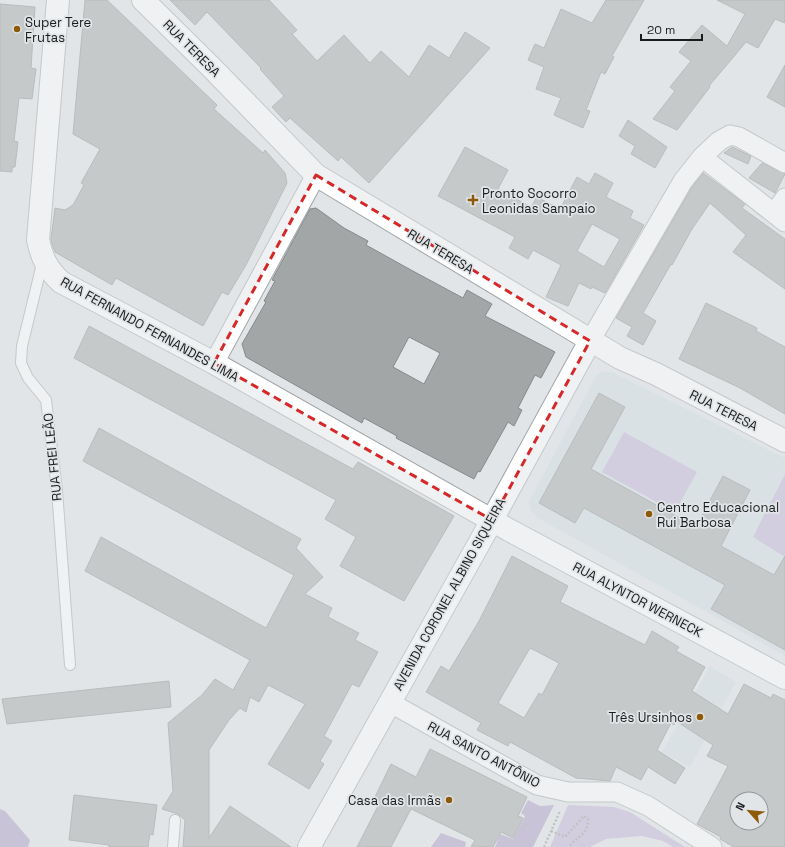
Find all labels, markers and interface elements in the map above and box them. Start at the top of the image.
place label: Super Tere Frutas [25,14,91,46]
street label: RUA TERESA [159,16,224,81]
scale bar [641,16,702,42]
text: 20 m [647,22,675,38]
marker: Super Tere Frutas [12,24,22,34]
place label: Pronto Socorro Leonidas Sampaio [482,185,596,217]
marker: Pronto Socorro Leonidas Sampaio [467,194,479,206]
street label: RUA TERESA [405,225,477,278]
street label: RUA FERNANDO FERNANDES LIMA [57,273,242,386]
street label: RUA TERESA [687,386,761,435]
street label: RUA FREI LEÃO [39,412,66,502]
street label: AVENIDA CORONEL ALBINO SIQUEIRA [389,495,510,693]
place label: Centro Educacional Rui Barbosa [657,499,779,531]
marker: Centro Educacional Rui Barbosa [644,509,654,519]
street label: RUA ALYNTOR WERNECK [570,558,706,641]
place label: Três Ursinhos [608,709,692,726]
marker: Três Ursinhos [695,712,705,722]
street label: RUA SANTO ANTÔNIO [425,718,543,791]
north arrow [729,791,769,831]
place label: Casa das Irmãs [348,792,441,809]
marker: Casa das Irmãs [444,795,454,805]
text: N [732,800,748,813]

